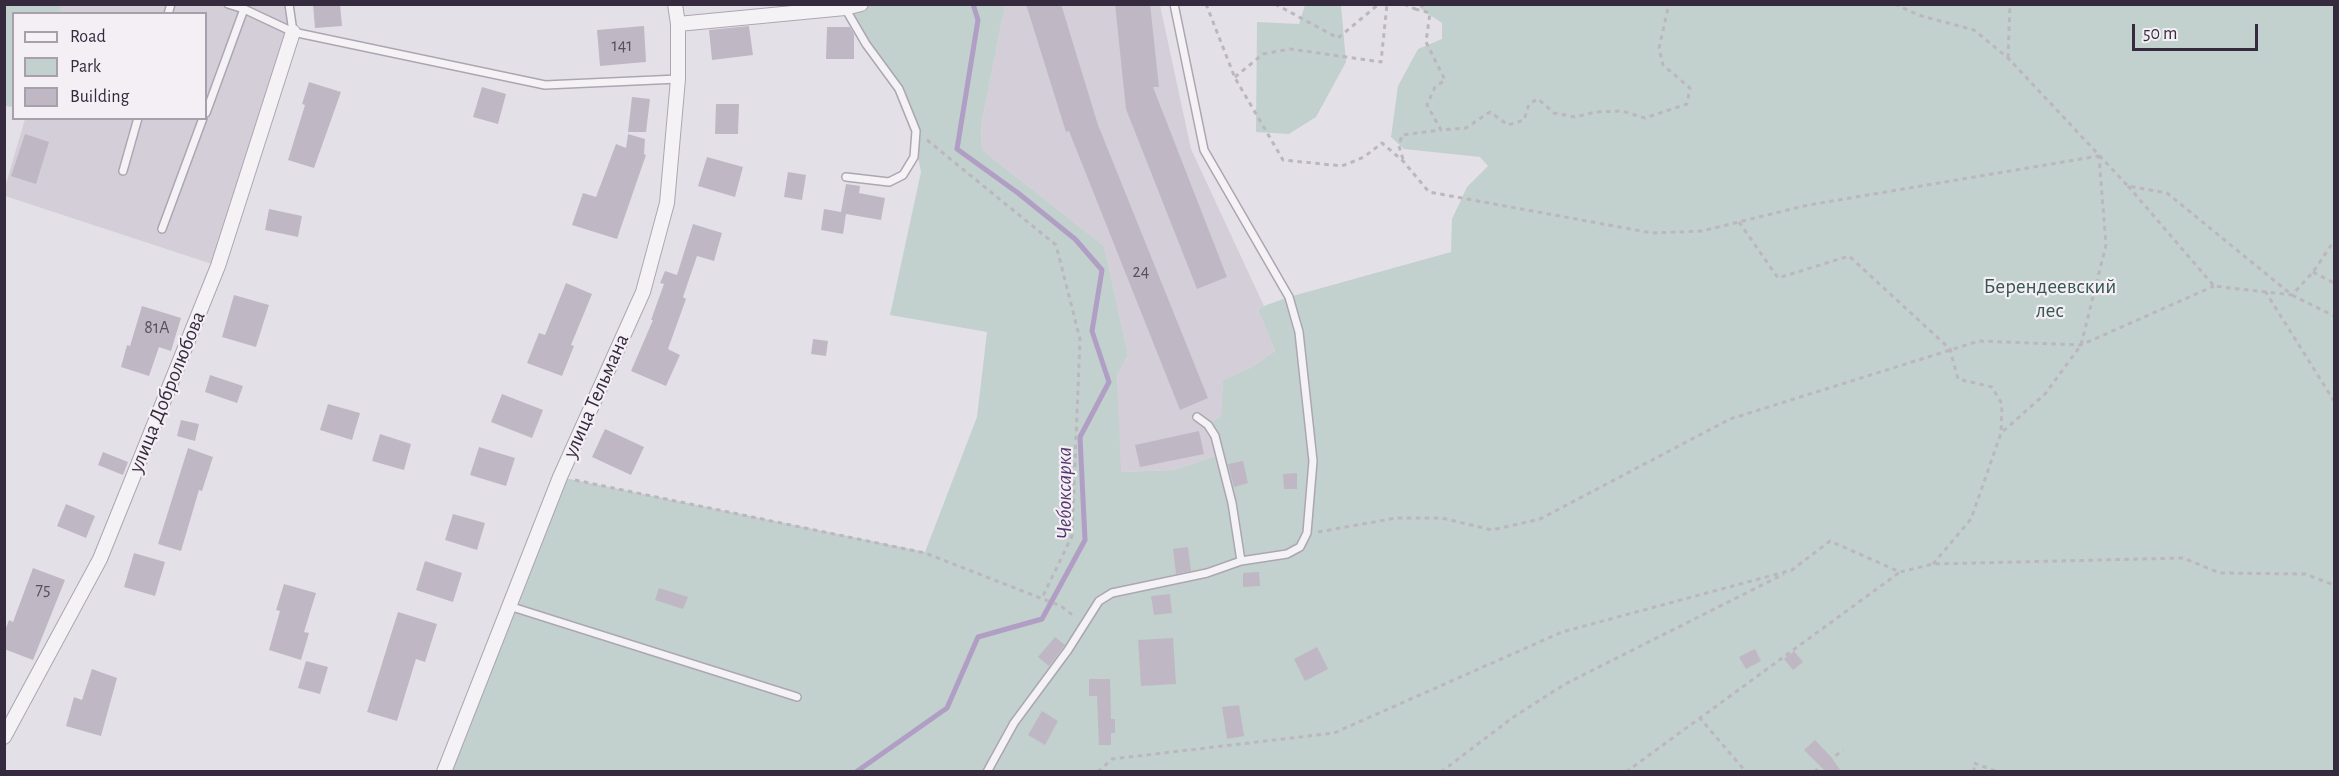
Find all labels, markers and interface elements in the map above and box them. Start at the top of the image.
legend [12,12,207,120]
scale bar [2135,12,2261,50]
text: 50 m [2143,25,2177,43]
text: Road [70,28,106,46]
house number: 141 [611,35,633,57]
text: Park [70,58,101,76]
text: Building [70,88,129,106]
house number: 24 [1133,261,1149,283]
park label: Берендеевский лес [1984,274,2116,324]
street label: улица Добролюбова [123,308,211,476]
house number: 81А [144,317,170,339]
street label: улица Тельмана [557,330,635,462]
water label: Чебоксарка [1051,447,1077,539]
house number: 75 [35,579,51,601]

